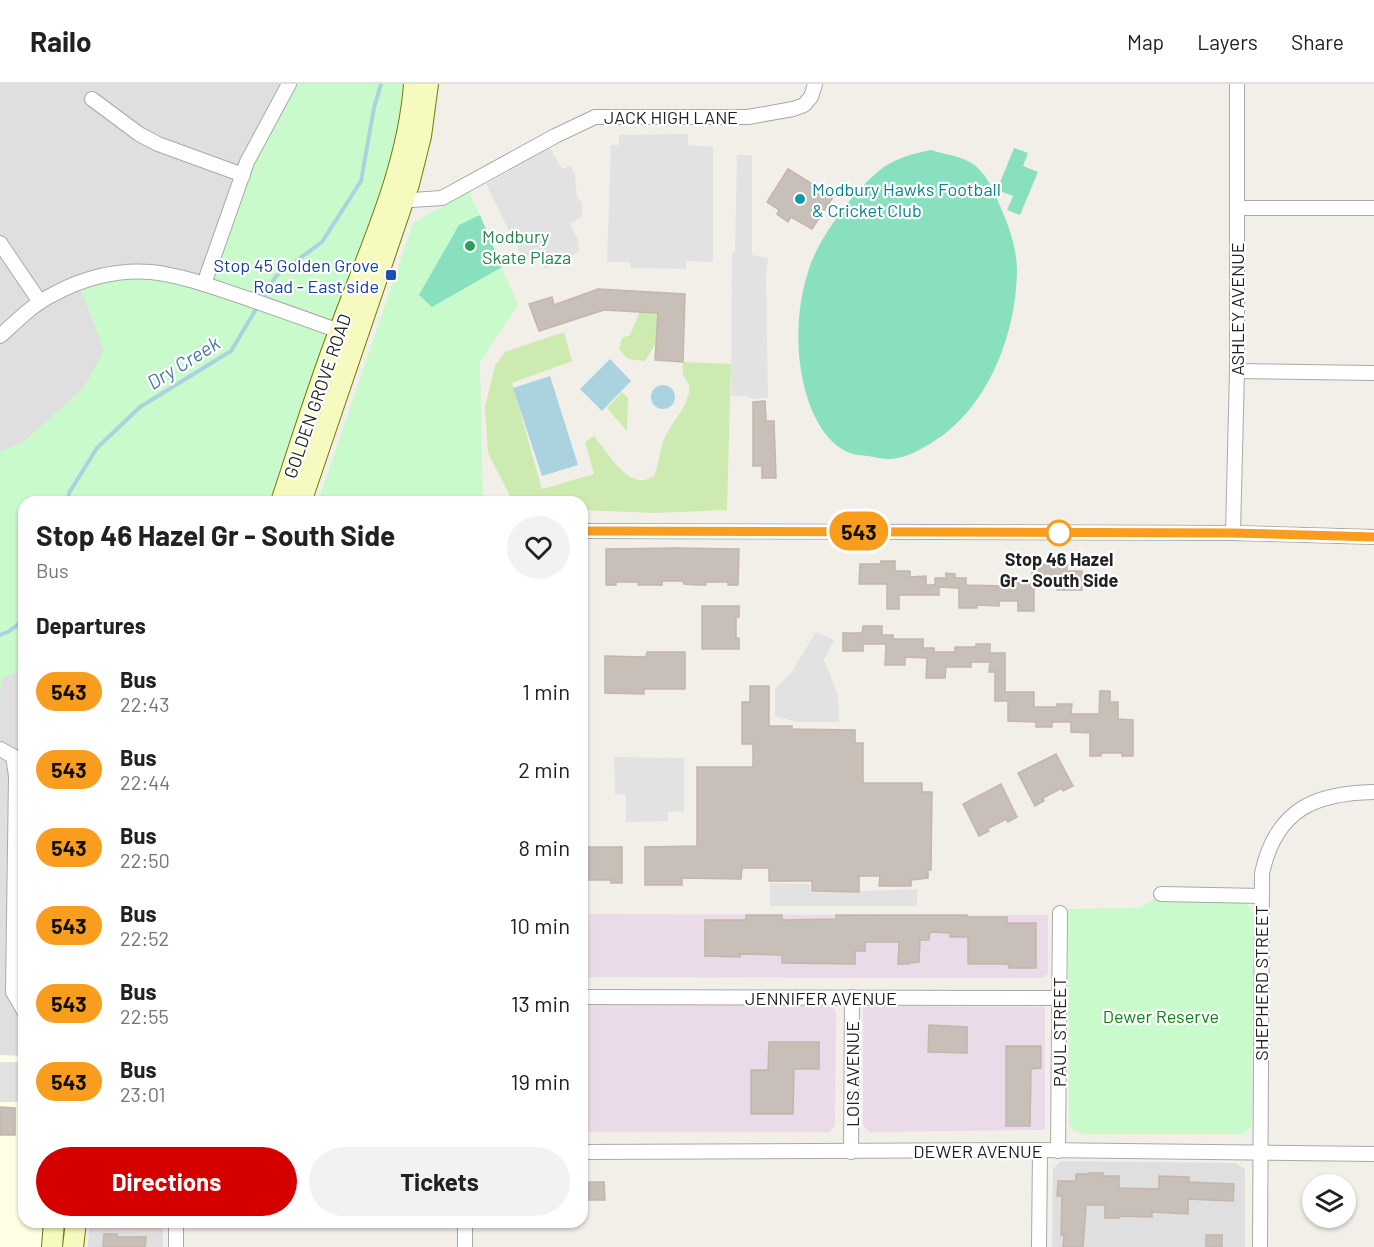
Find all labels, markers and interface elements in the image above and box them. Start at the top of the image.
text: Railo [30,24,92,58]
text: Map [1127,29,1164,54]
text: Layers [1197,29,1258,54]
text: Share [1291,29,1344,54]
street label: JACK HIGH LANE [604,106,738,128]
place label: Modbury Hawks Football & Cricket Club [812,178,1001,221]
marker: Modbury Hawks Football & Cricket Club [793,192,807,206]
place label: Modbury Skate Plaza [482,225,571,268]
marker: Modbury Skate Plaza [463,239,477,253]
street label: ASHLEY AVENUE [1226,242,1248,376]
place label: Stop 45 Golden Grove Road - East side [214,254,379,297]
marker: Stop 45 Golden Grove Road - East side [384,268,398,282]
street label: GOLDEN GROVE ROAD [279,311,355,481]
water label: Dry Creek [142,330,224,394]
line badge: 543 [824,512,894,550]
button: heart [507,516,570,579]
text: Stop 46 Hazel Gr - South Side [36,518,395,552]
text: 543 [841,519,877,544]
marker: Stop 46 Hazel Gr - South Side [1046,520,1072,546]
place label: Stop 46 Hazel Gr - South Side [1000,548,1118,591]
text: Bus [36,558,69,582]
text: Departures [36,612,146,638]
text: Bus [120,666,157,692]
text: 1 min [522,678,570,704]
text: 543 [51,679,87,704]
text: 22:43 [120,692,170,716]
text: Bus [120,744,157,770]
text: 2 min [518,756,570,782]
text: 543 [51,757,87,782]
text: 22:44 [120,770,170,794]
text: Bus [120,822,157,848]
text: 8 min [518,834,570,860]
text: 543 [51,835,87,860]
text: 22:50 [120,848,170,872]
text: Bus [120,900,157,926]
street label: SHEPHERD STREET [1250,905,1272,1061]
text: 10 min [510,912,570,938]
text: 543 [51,913,87,938]
text: 22:52 [120,926,169,950]
street label: PAUL STREET [1048,977,1070,1087]
text: Bus [120,978,157,1004]
street label: JENNIFER AVENUE [745,987,897,1009]
text: 13 min [511,990,570,1016]
text: 543 [51,991,87,1016]
text: 22:55 [120,1004,169,1028]
park label: Dewer Reserve [1103,1005,1219,1027]
street label: LOIS AVENUE [841,1021,863,1127]
text: Bus [120,1056,157,1082]
text: 19 min [511,1068,570,1094]
text: 543 [51,1069,87,1094]
text: 23:01 [120,1082,165,1106]
street label: DEWER AVENUE [913,1140,1043,1162]
button: Directions [36,1147,297,1216]
button: Tickets [309,1147,570,1216]
map controls [1302,1174,1356,1228]
button: layers [1302,1174,1356,1228]

